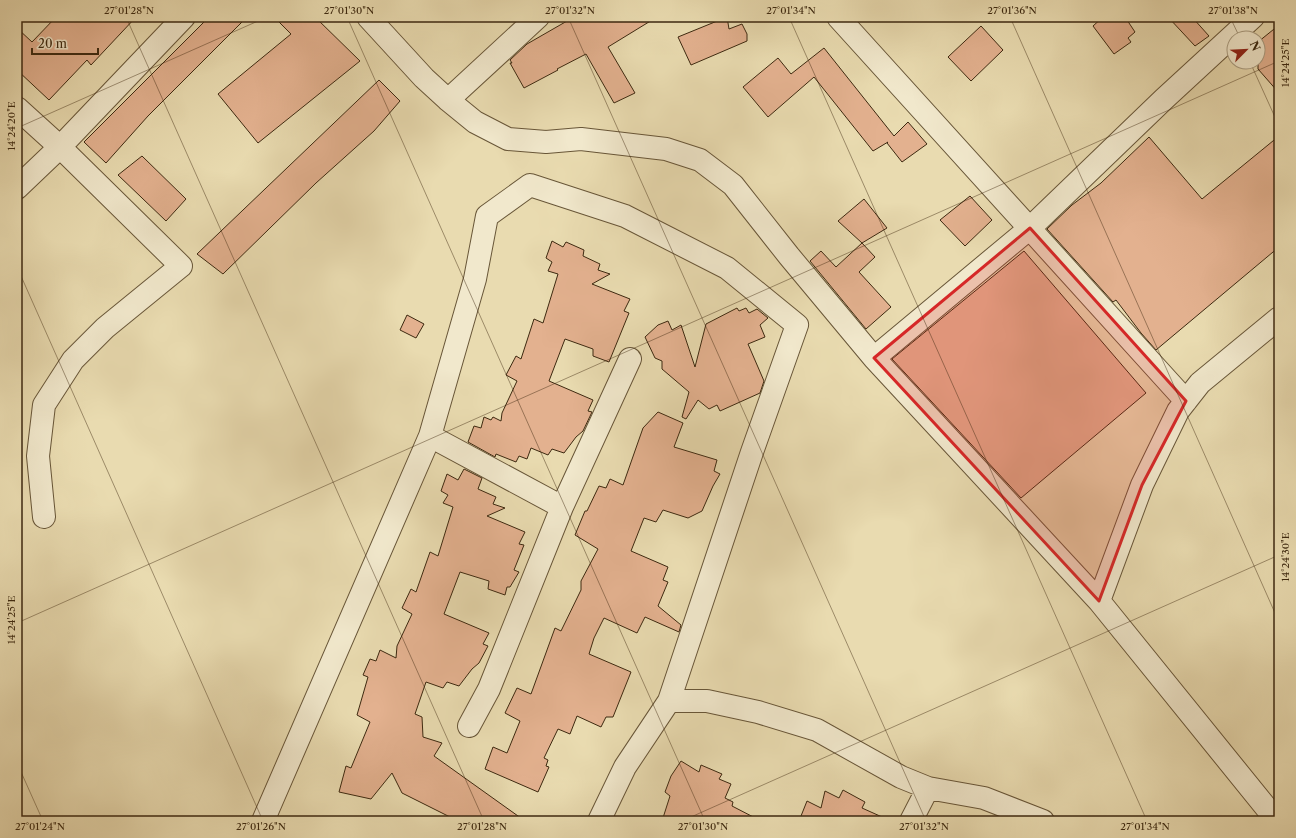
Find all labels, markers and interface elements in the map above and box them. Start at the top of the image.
text: 27°01'28"N [104,4,154,17]
text: 27°01'30"N [324,4,374,17]
text: 27°01'32"N [545,4,595,17]
text: 27°01'34"N [766,4,816,17]
text: 27°01'36"N [987,4,1037,17]
text: 27°01'38"N [1208,4,1258,17]
scale bar [32,30,98,56]
north arrow [1226,30,1266,70]
text: 20 m [38,36,67,51]
text: N [1247,39,1264,54]
text: 14°24'25"E [1279,39,1292,87]
text: 14°24'20"E [5,101,18,151]
text: 14°24'30"E [1279,532,1292,582]
text: 14°24'25"E [5,596,18,644]
text: 27°01'24"N [15,820,65,833]
text: 27°01'26"N [236,820,286,833]
text: 27°01'28"N [457,820,507,833]
text: 27°01'30"N [678,820,728,833]
text: 27°01'32"N [899,820,949,833]
text: 27°01'34"N [1120,820,1170,833]

